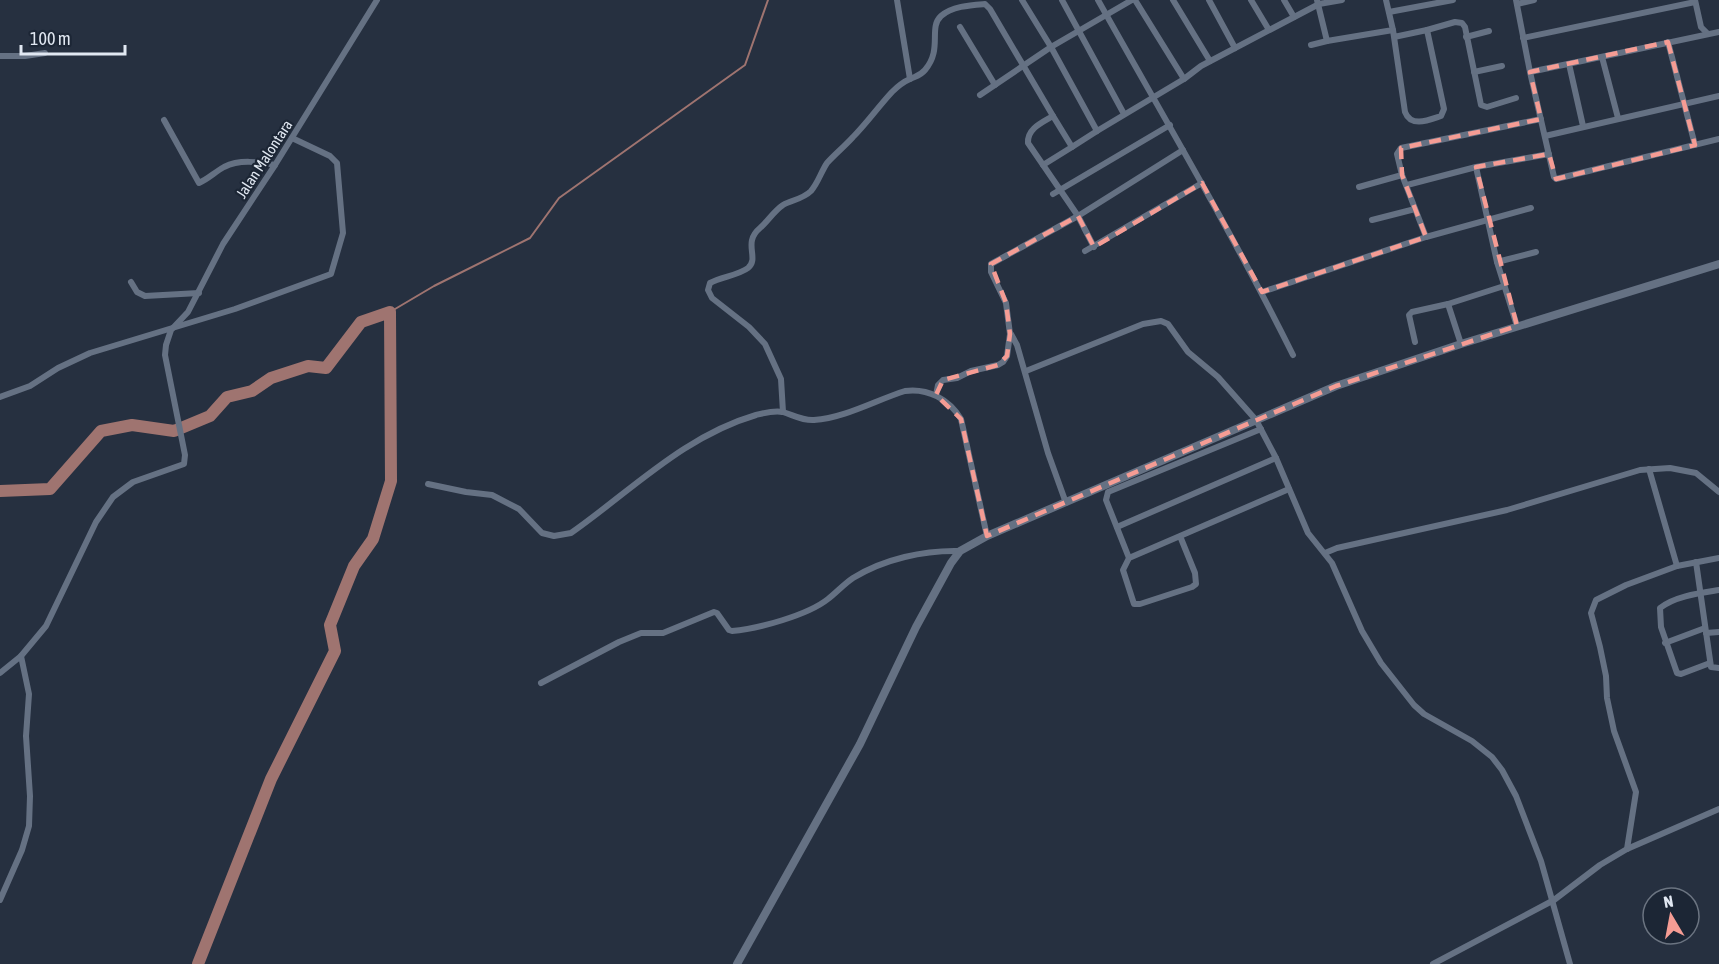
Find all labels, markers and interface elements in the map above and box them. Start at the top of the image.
scale bar [21,18,124,56]
text: 100 m [30,28,71,49]
street label: Jalan Malontara [232,117,296,201]
north arrow [1641,886,1701,946]
text: N [1662,892,1675,911]

